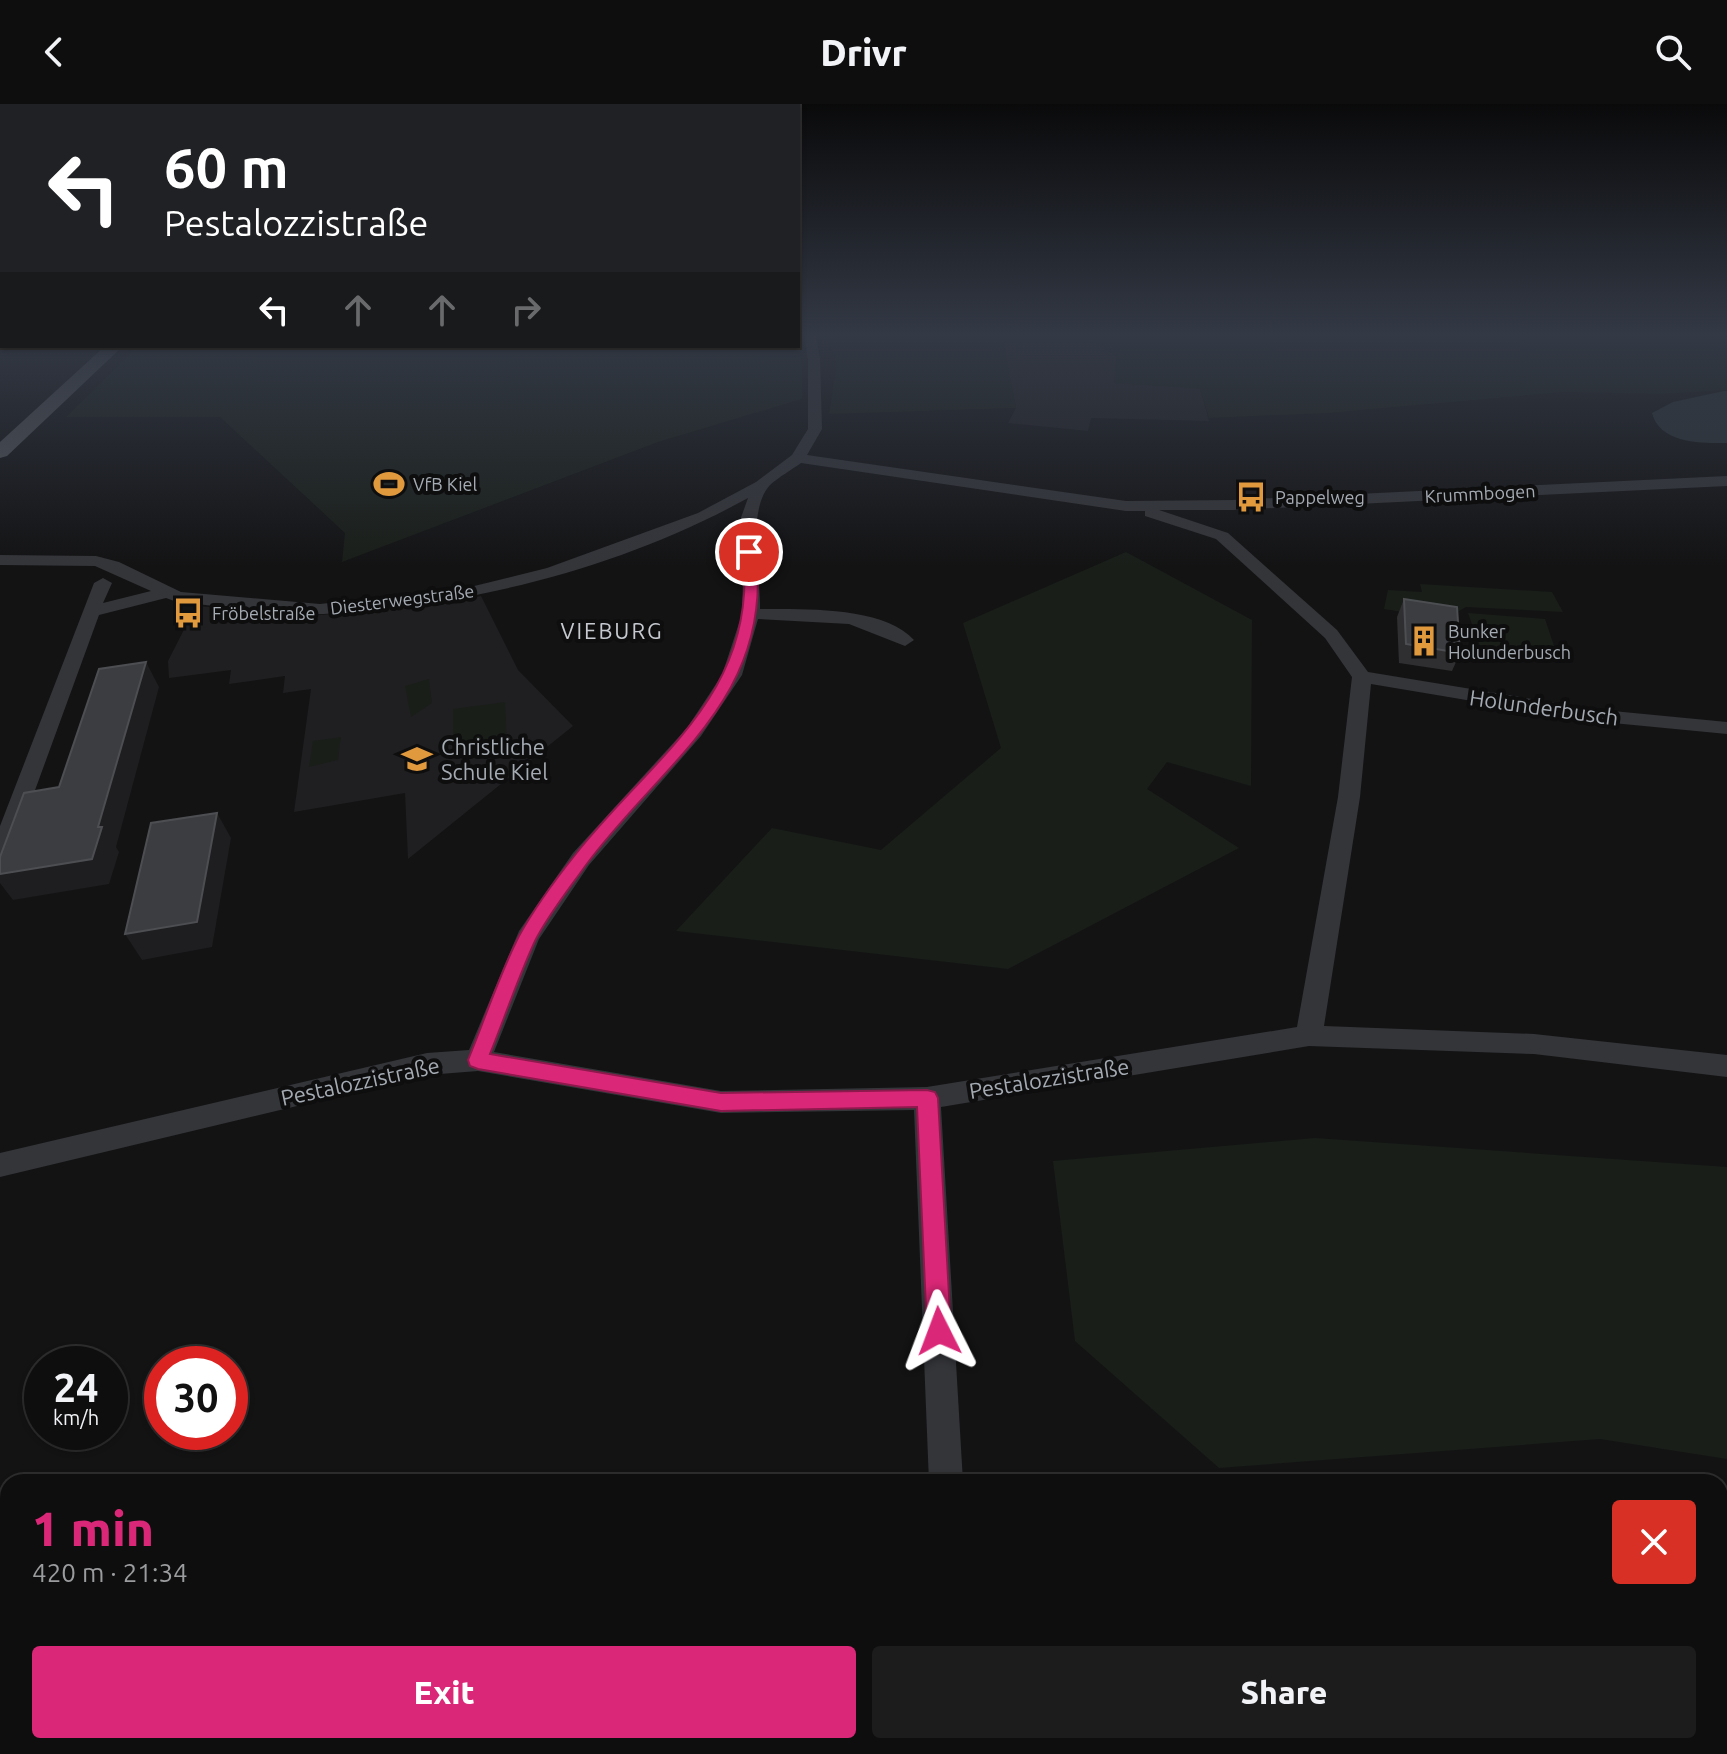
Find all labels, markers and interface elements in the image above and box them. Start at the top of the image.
icon: back [32,30,76,74]
icon: search [1651,30,1695,74]
text: Drivr [820,32,907,73]
icon: left [32,136,136,240]
text: 60 m [164,136,289,199]
text: Pestalozzistraße [164,202,428,243]
icon: left [252,288,296,332]
icon: ahead [336,288,380,332]
icon: ahead [420,288,464,332]
icon: right [504,288,548,332]
sports icon: VfB Kiel [372,467,406,501]
place label: VfB Kiel [413,474,477,494]
bus stop icon: Pappelweg [1234,480,1268,514]
street label: Krummbogen [1424,480,1536,506]
place label: Pappelweg [1275,487,1365,507]
pin [715,518,783,586]
icon: arrive [727,530,771,574]
street label: Diesterwegstraße [329,580,475,618]
bus stop icon: Fröbelstraße [171,596,205,630]
place label: Fröbelstraße [212,603,315,623]
district label: VIEBURG [560,618,664,643]
place label: Bunker Holunderbusch [1448,621,1571,662]
building icon: Bunker Holunderbusch [1407,624,1441,658]
street label: Holunderbusch [1468,684,1620,730]
place label: Christliche Schule Kiel [441,734,548,784]
school or university icon: Christliche Schule Kiel [400,742,434,776]
street label: Pestalozzistraße [278,1052,442,1110]
street label: Pestalozzistraße [967,1053,1131,1103]
position arrow [897,1289,981,1373]
speed limit sign: 30 [144,1346,248,1450]
text: 24 [53,1365,99,1410]
text: km/h [53,1406,99,1429]
button: close [1612,1500,1696,1584]
text: 1 min [32,1501,154,1555]
text: 420 m · 21:34 [32,1558,188,1587]
button: Exit [32,1646,856,1738]
button: Share [872,1646,1696,1738]

